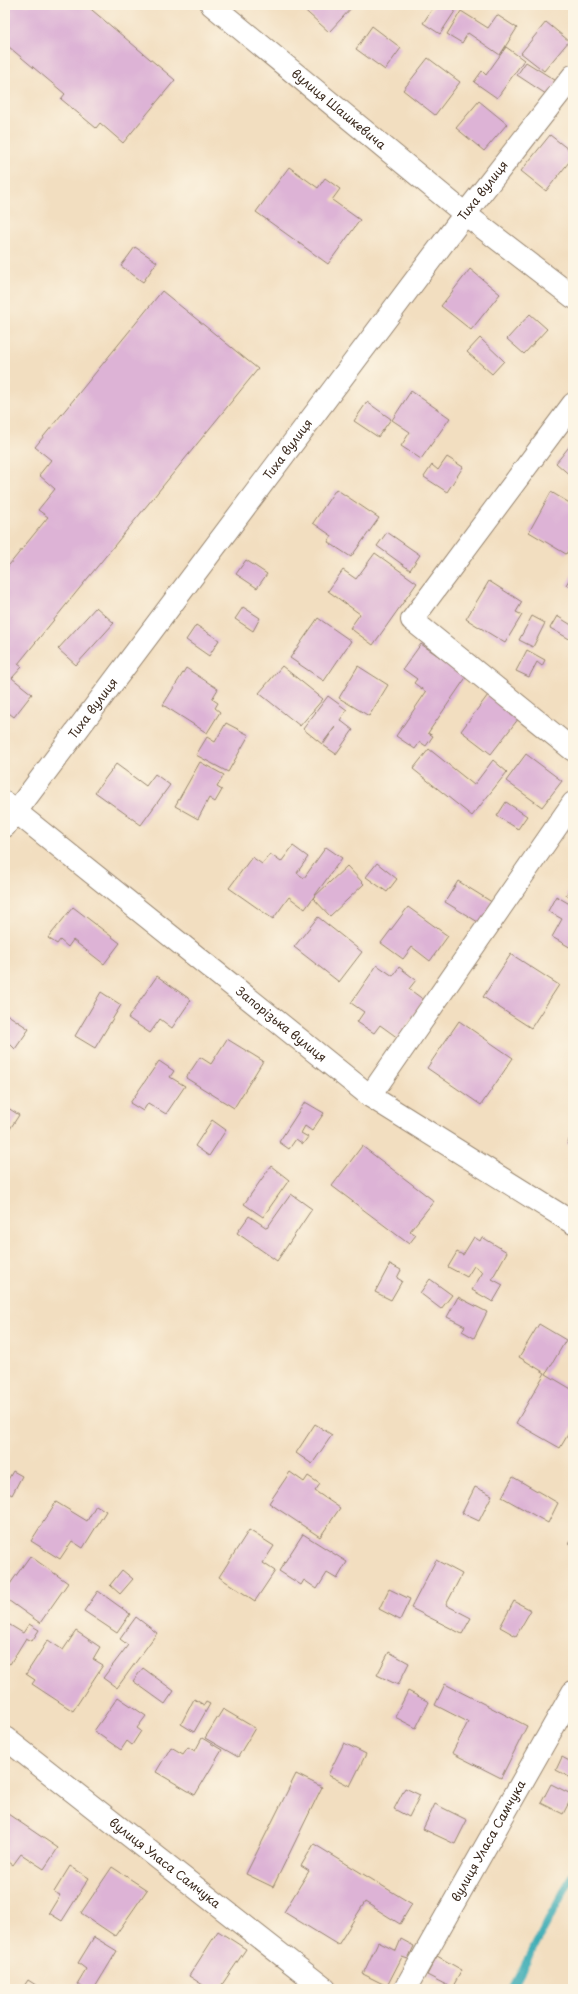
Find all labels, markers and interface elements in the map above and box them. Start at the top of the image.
street label: вулиця Шашкевича [288,64,391,153]
street label: Тиха вулиця [453,156,512,224]
street label: Тиха вулиця [258,415,316,483]
street label: Тиха вулиця [64,674,121,742]
street label: Запорізька вулиця [233,982,331,1066]
street label: вулиця Уласа Самчука [446,1776,530,1905]
street label: вулиця Уласа Самчука [106,1813,225,1912]

